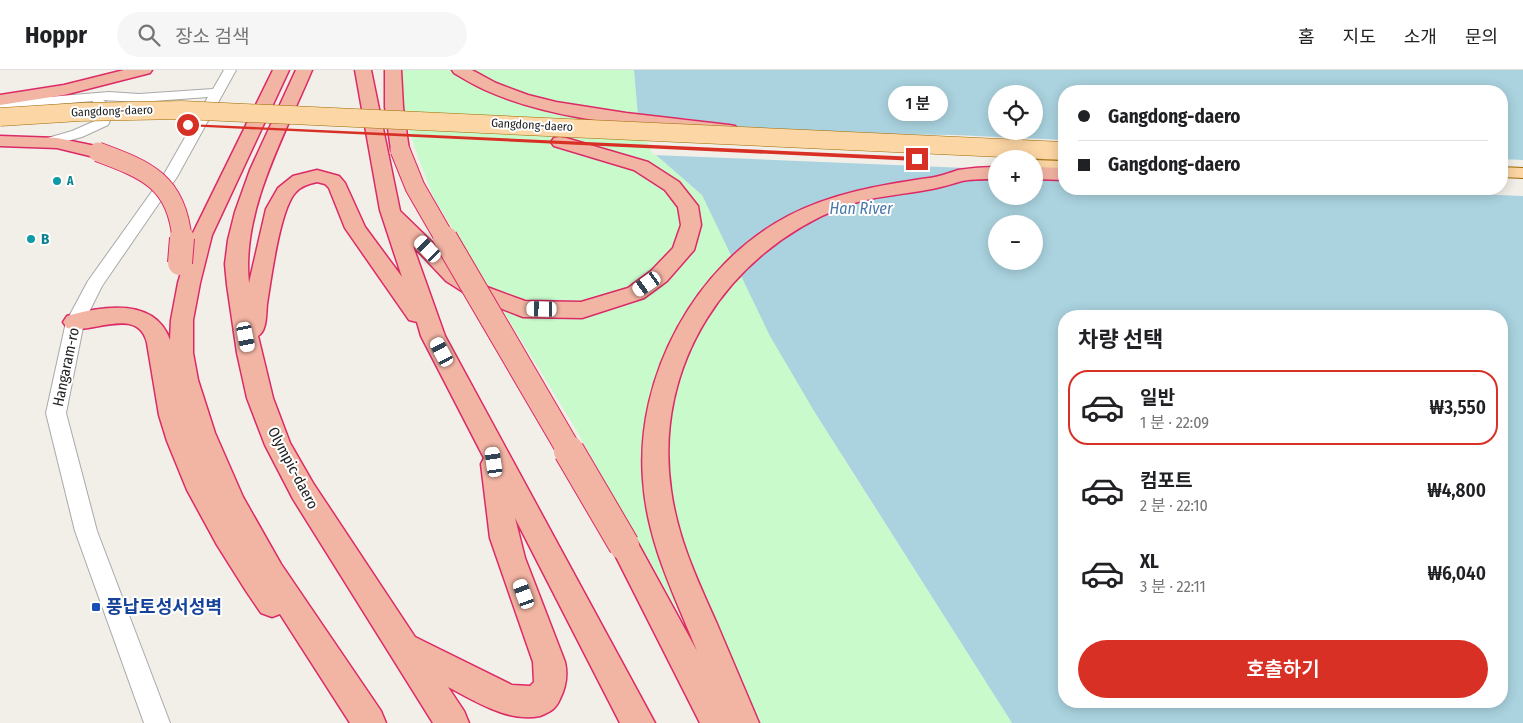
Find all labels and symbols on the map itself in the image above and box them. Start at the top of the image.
callout: 1 분 [887,87,947,122]
street label: Gangdong-daero [71,103,153,119]
route start [177,114,199,136]
street label: Gangdong-daero [491,116,573,134]
route end [906,148,928,170]
place label: A [66,174,74,188]
marker: A [51,175,63,187]
water label: Han River [830,199,893,218]
place label: B [41,230,50,248]
marker: B [25,233,37,245]
car [412,233,443,265]
car [630,269,663,299]
car [526,301,557,317]
car [235,321,256,353]
street label: Hangaram-ro [49,326,83,408]
car [428,335,455,369]
street label: Olympic-daero [264,424,322,512]
car [484,446,503,478]
car [511,577,536,611]
place label: 풍납토성서성벽 [106,596,222,618]
marker: 풍납토성서성벽 [90,601,102,613]

